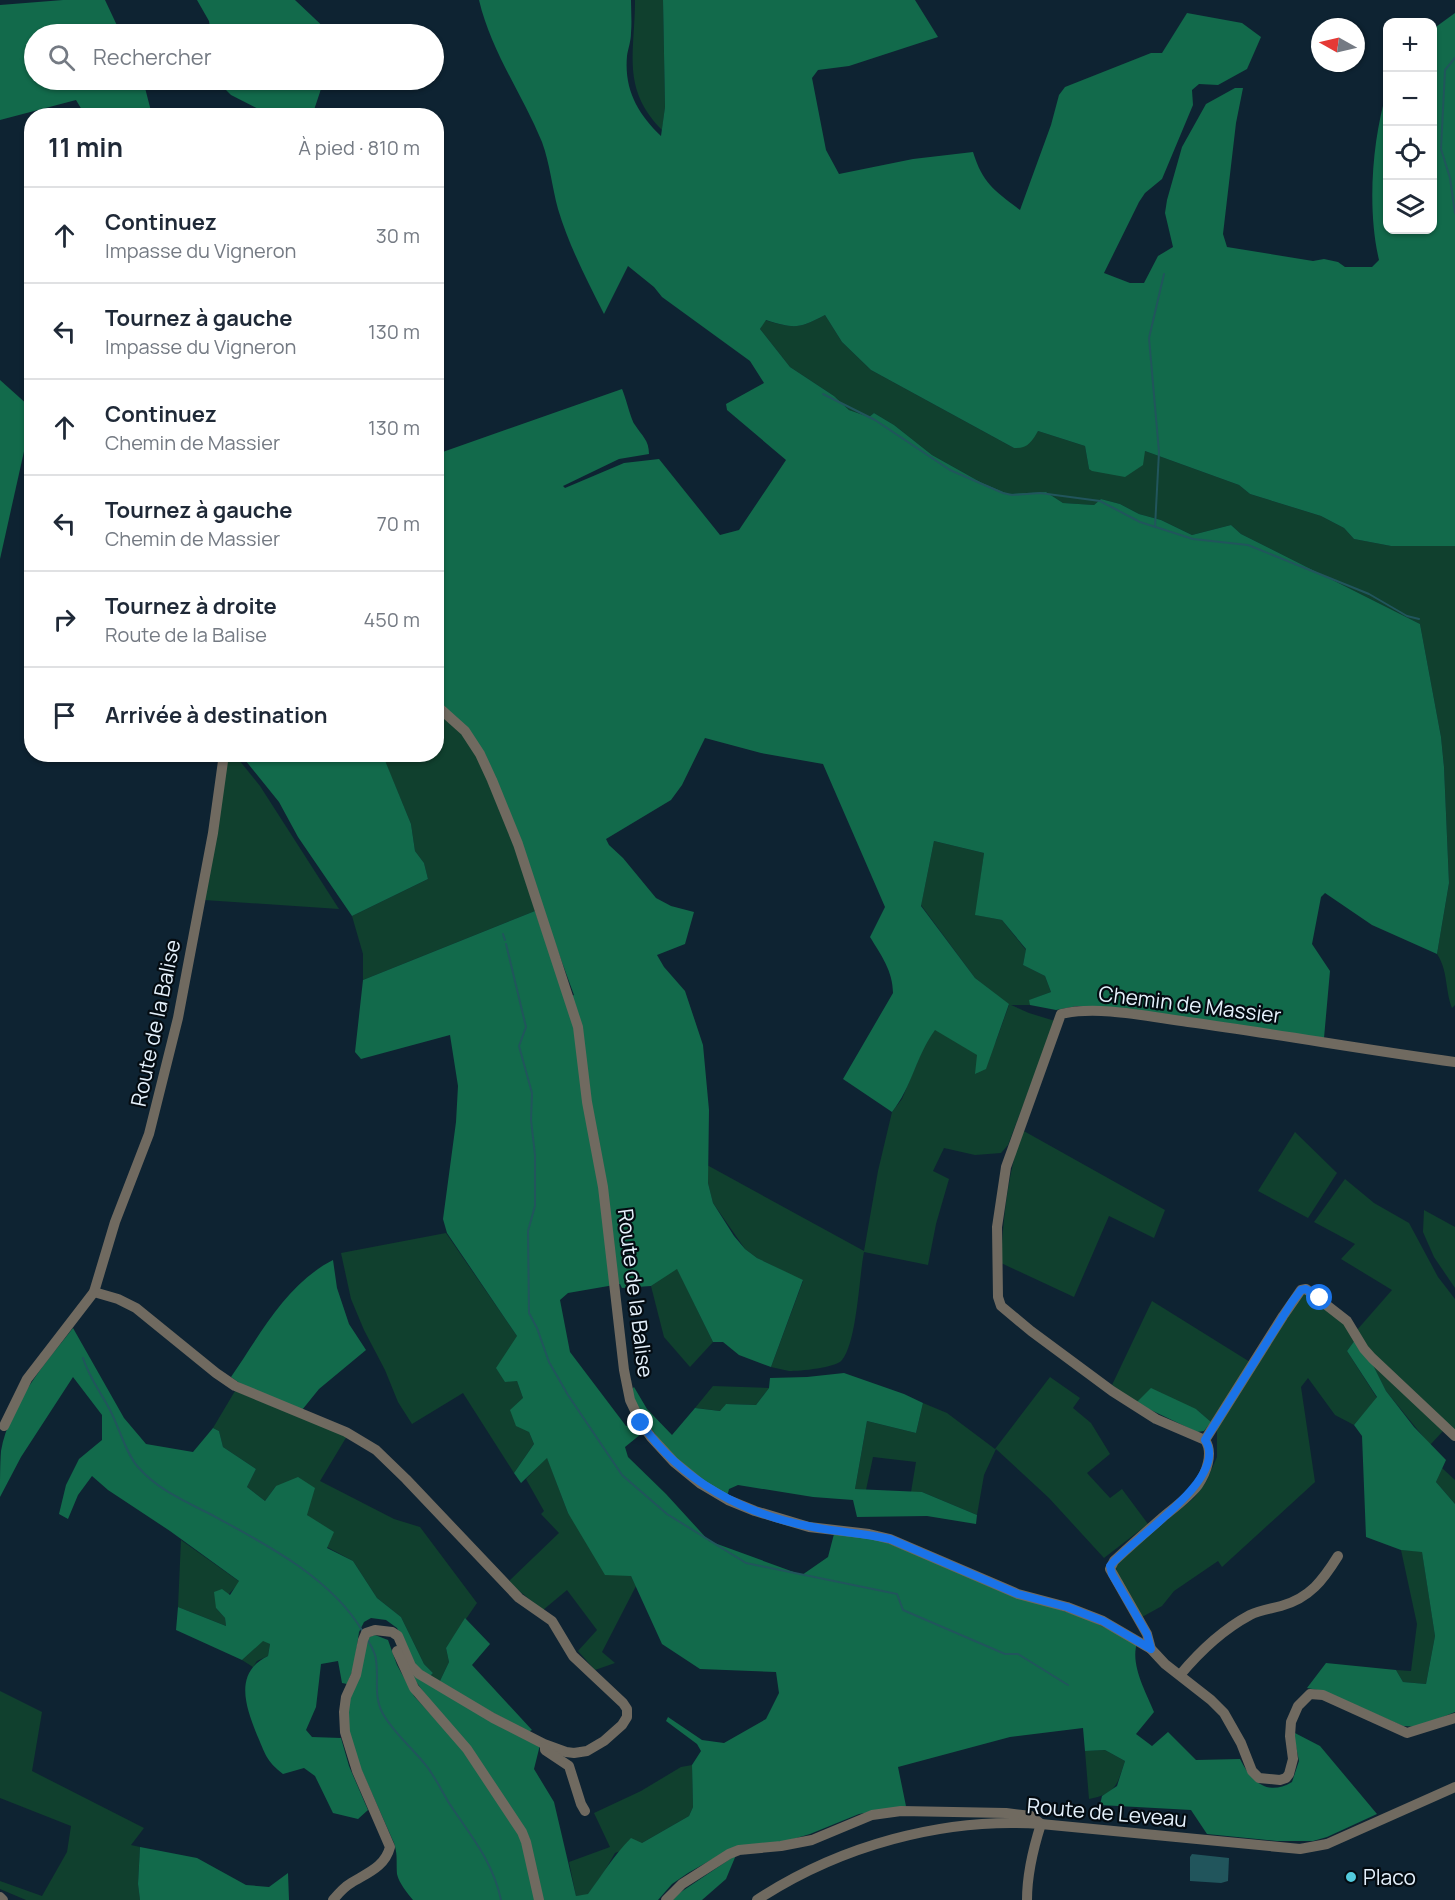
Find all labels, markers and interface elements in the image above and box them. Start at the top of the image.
north arrow [1311,18,1365,72]
map controls [1383,18,1437,234]
button: + [1383,18,1437,72]
search box [24,24,444,90]
icon: search [45,41,78,74]
text: Rechercher [93,42,212,72]
button: − [1383,72,1437,126]
button: locate [1383,126,1437,180]
text: 11 min [48,129,123,165]
text: À pied · 810 m [298,134,420,161]
button: layers [1383,180,1437,234]
text: Continuez [105,207,217,237]
icon: ahead [48,219,81,252]
text: 30 m [376,222,420,249]
text: Impasse du Vigneron [105,237,296,264]
text: Tournez à gauche [105,303,292,333]
icon: left [48,315,81,348]
text: 130 m [368,318,420,345]
text: Impasse du Vigneron [105,333,296,360]
text: Continuez [105,399,217,429]
icon: ahead [48,411,81,444]
text: 130 m [368,414,420,441]
text: Chemin de Massier [105,429,280,456]
text: Tournez à gauche [105,495,292,525]
icon: left [48,507,81,540]
text: 70 m [377,510,420,537]
text: Chemin de Massier [105,525,280,552]
text: Tournez à droite [105,591,277,621]
icon: right [48,603,81,636]
text: 450 m [364,606,420,633]
text: Route de la Balise [105,621,267,648]
icon: arrive [48,699,81,732]
text: Arrivée à destination [105,700,328,730]
street label: Route de la Balise [124,937,186,1109]
street label: Chemin de Massier [1097,979,1283,1029]
street label: Route de la Balise [612,1207,660,1379]
route start [1306,1284,1332,1310]
route end [627,1409,653,1435]
street label: Route de Leveau [1026,1791,1188,1833]
place label: Placo [1363,1863,1416,1891]
marker: Placo [1344,1870,1358,1884]

